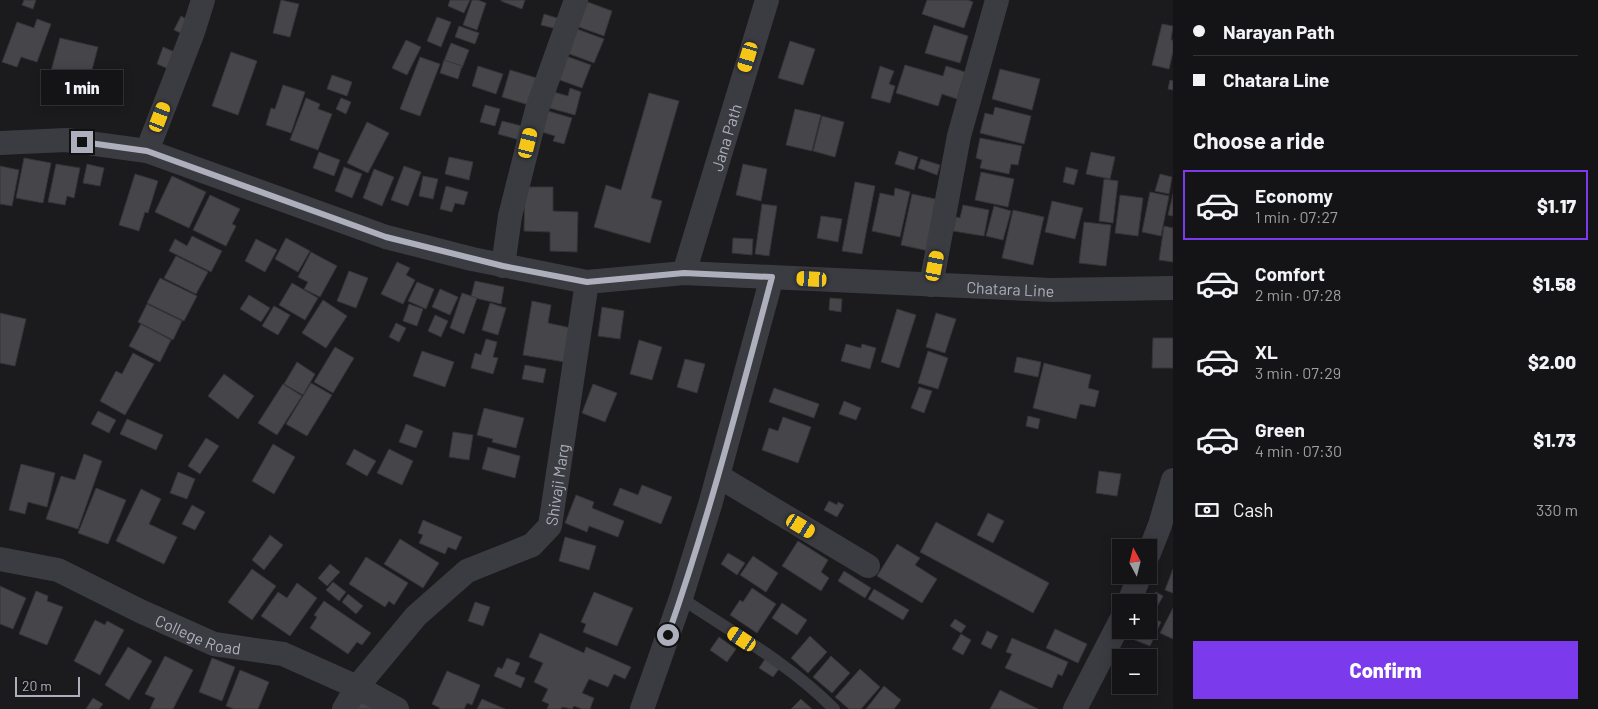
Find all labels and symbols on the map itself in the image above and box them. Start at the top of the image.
car [736,40,759,74]
callout: 1 min [41,70,123,104]
car [147,100,172,134]
street label: Jana Path [706,101,744,173]
car [517,127,538,159]
route end [71,131,93,153]
car [924,250,945,282]
car [796,271,827,287]
street label: Chatara Line [966,277,1055,300]
street label: Shivaji Marg [541,442,572,527]
car [784,512,817,540]
north arrow [1112,539,1158,584]
street label: College Road [153,610,242,657]
route start [657,624,679,646]
car [725,624,758,654]
scale bar [15,674,80,697]

